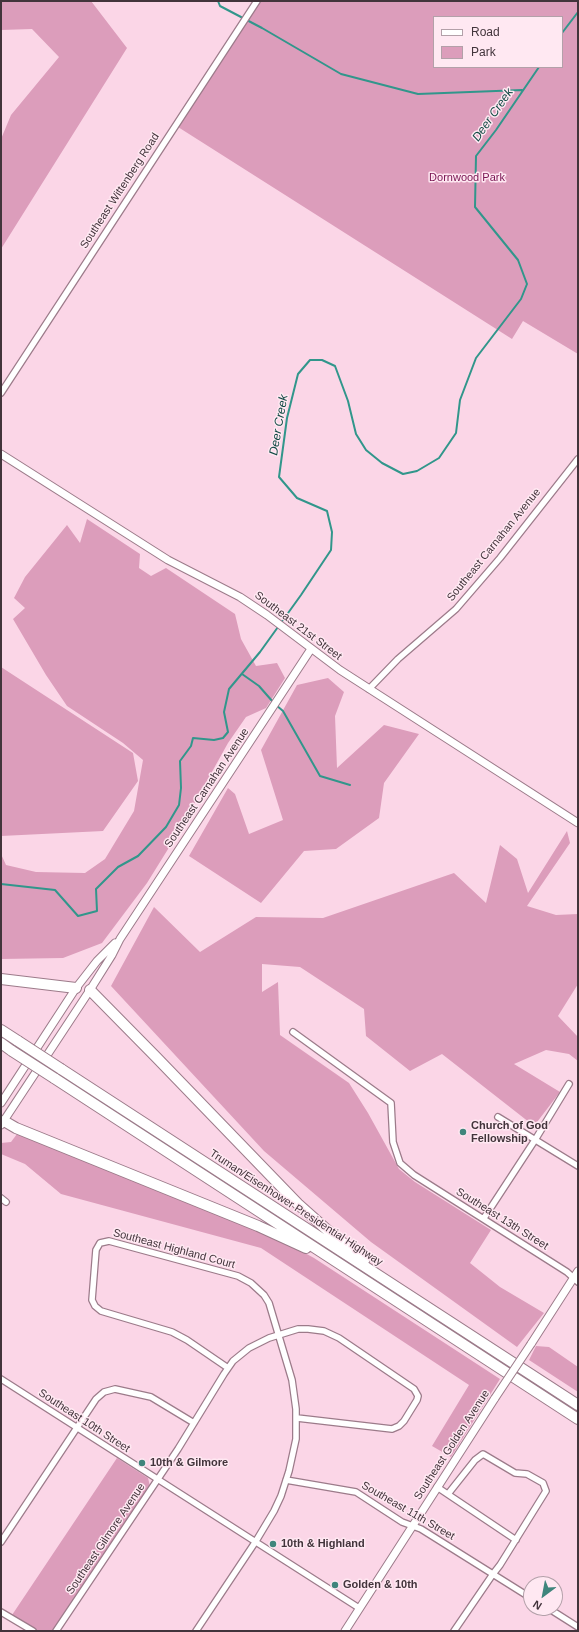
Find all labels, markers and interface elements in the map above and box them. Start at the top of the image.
legend [433,16,563,68]
text: Road [471,25,500,39]
text: Park [471,45,496,59]
water label: Deer Creek [470,86,516,144]
street label: Southeast Wittenberg Road [78,131,162,251]
park label: Dornwood Park [429,171,505,185]
water label: Deer Creek [267,394,291,456]
street label: Southeast Carnahan Avenue [444,486,544,604]
street label: Southeast 21st Street [252,589,344,663]
street label: Southeast Carnahan Avenue [162,726,252,850]
place label: Church of God Fellowship [471,1119,548,1145]
marker: Church of God Fellowship [458,1127,468,1137]
street label: Truman/Eisenhower Presidential Highway [207,1147,385,1269]
street label: Southeast 13th Street [453,1185,551,1253]
street label: Southeast Highland Court [111,1226,237,1272]
street label: Southeast 10th Street [36,1386,132,1456]
street label: Southeast Golden Avenue [412,1388,492,1502]
place label: 10th & Gilmore [150,1456,228,1470]
marker: 10th & Gilmore [137,1458,147,1468]
street label: Southeast 11th Street [359,1479,457,1543]
street label: Southeast Gilmore Avenue [64,1481,148,1597]
place label: 10th & Highland [281,1537,365,1551]
marker: 10th & Highland [268,1539,278,1549]
north arrow [523,1576,563,1616]
place label: Golden & 10th [343,1578,418,1592]
marker: Golden & 10th [330,1580,340,1590]
text: N [531,1598,544,1613]

